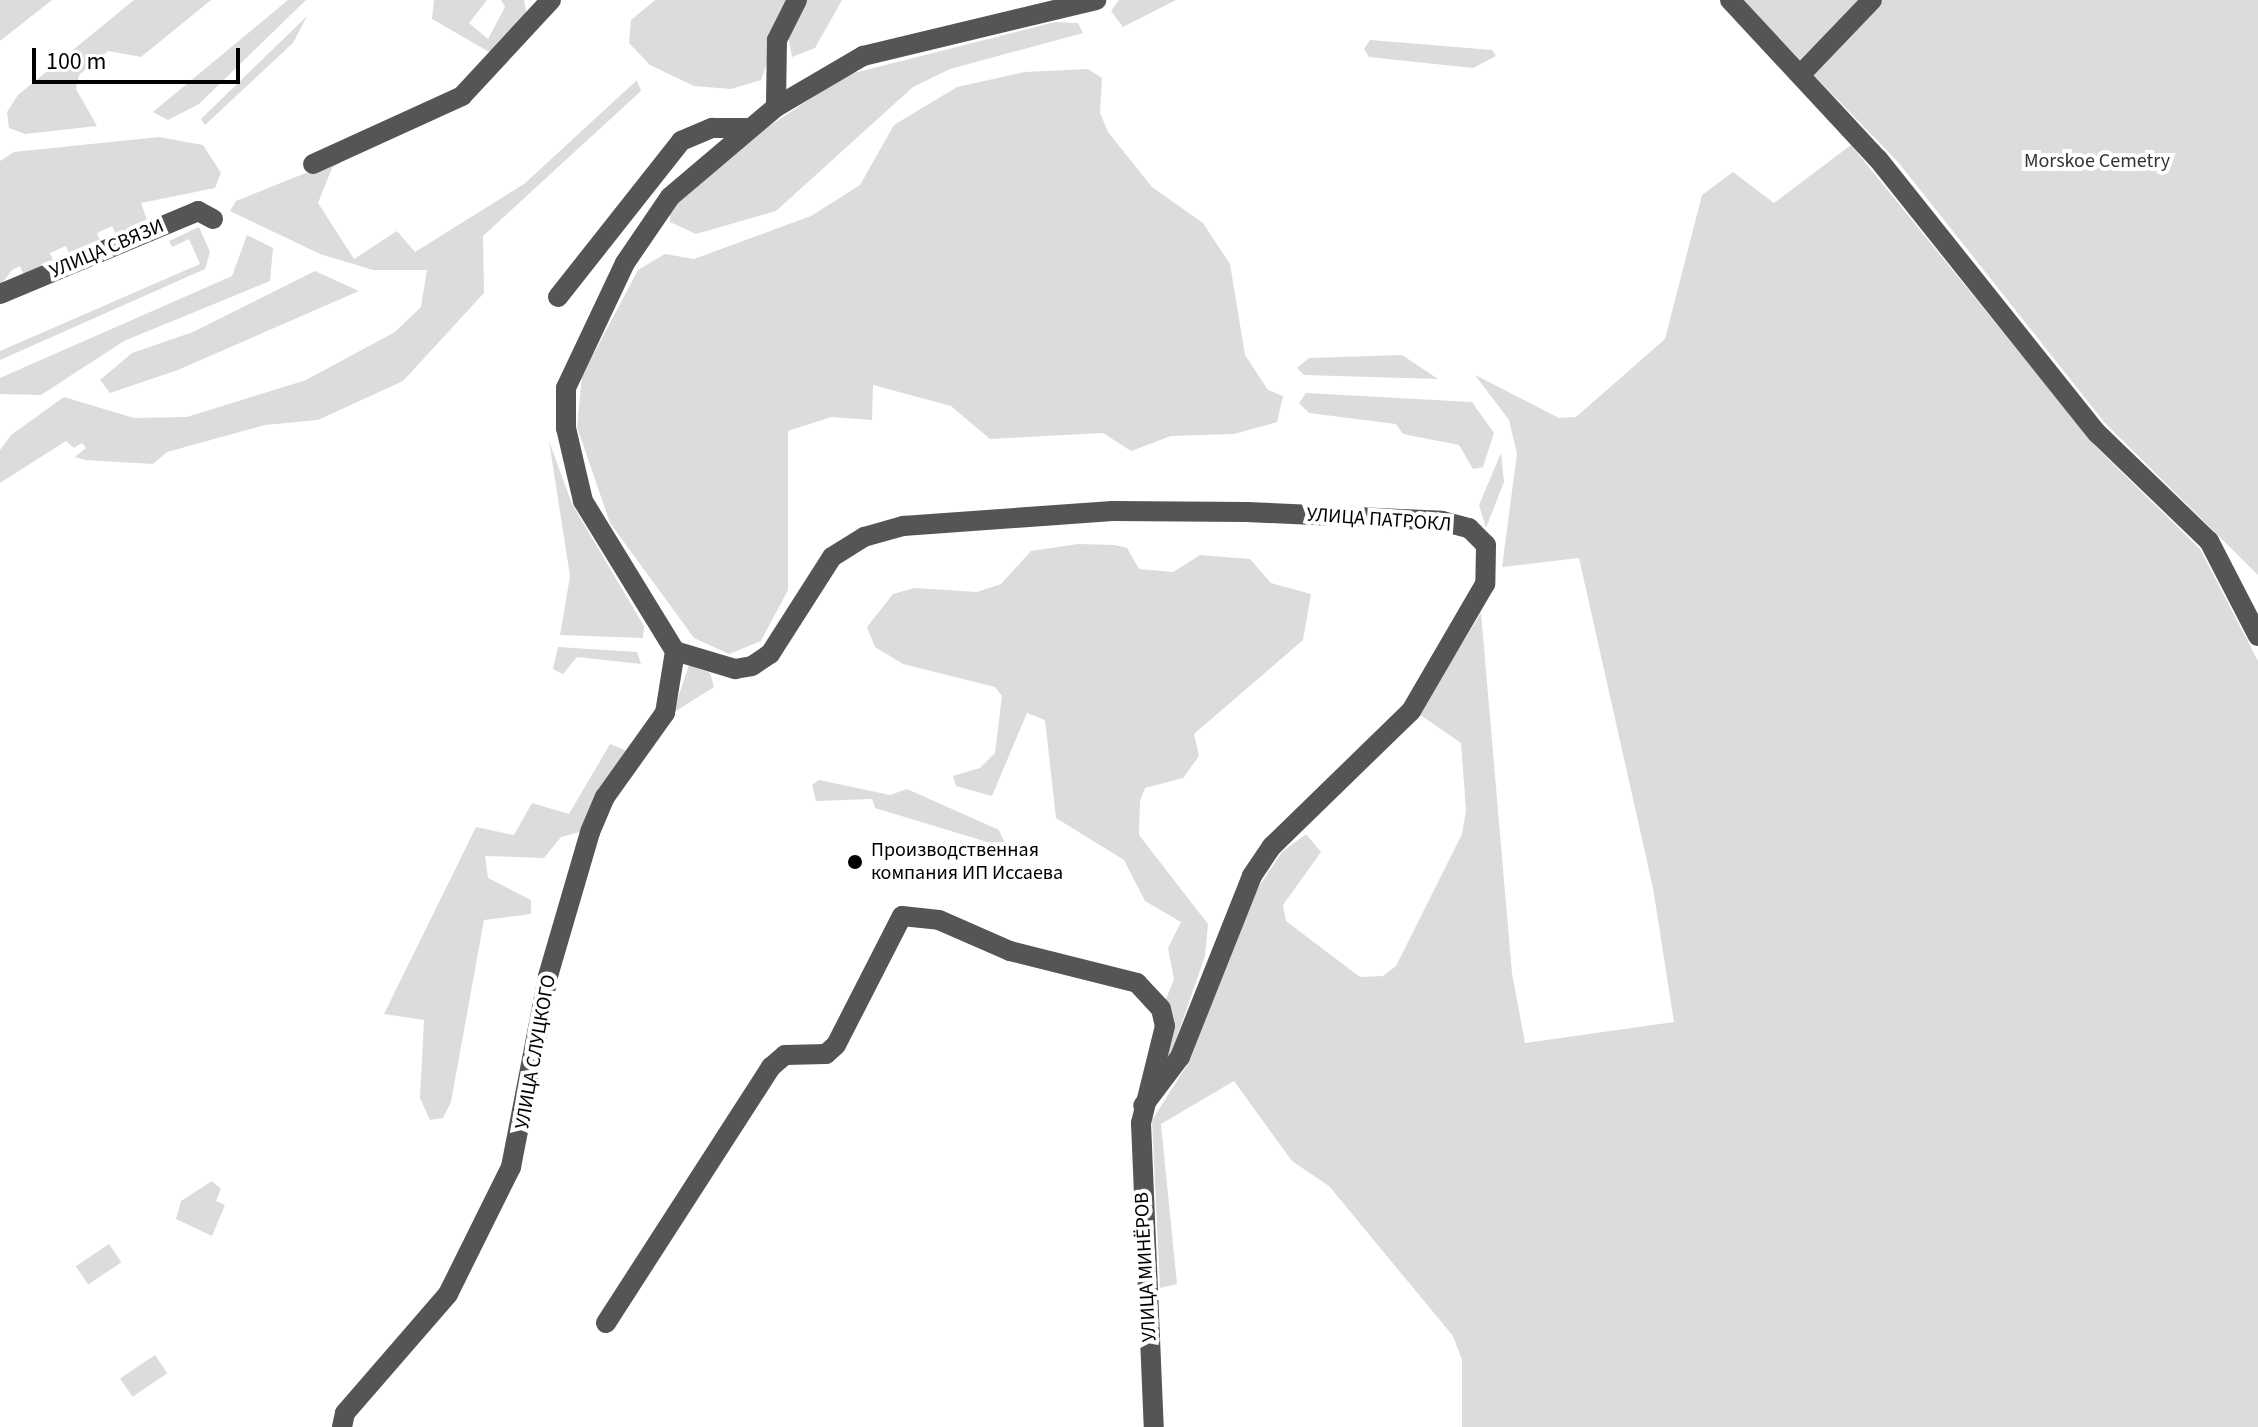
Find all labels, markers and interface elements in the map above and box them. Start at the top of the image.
scale bar [36,32,244,82]
text: 100 m [46,44,106,79]
park label: Morskoe Cemetry [2024,149,2170,173]
street label: УЛИЦА СВЯЗИ [46,214,168,284]
street label: УЛИЦА ПАТРОКЛ [1306,503,1452,537]
place label: Производственная компания ИП Иссаева [871,838,1063,885]
marker: Производственная компания ИП Иссаева [846,853,864,871]
street label: УЛИЦА СЛУЦКОГО [511,973,561,1131]
street label: УЛИЦА МИНЁРОВ [1130,1191,1162,1343]

